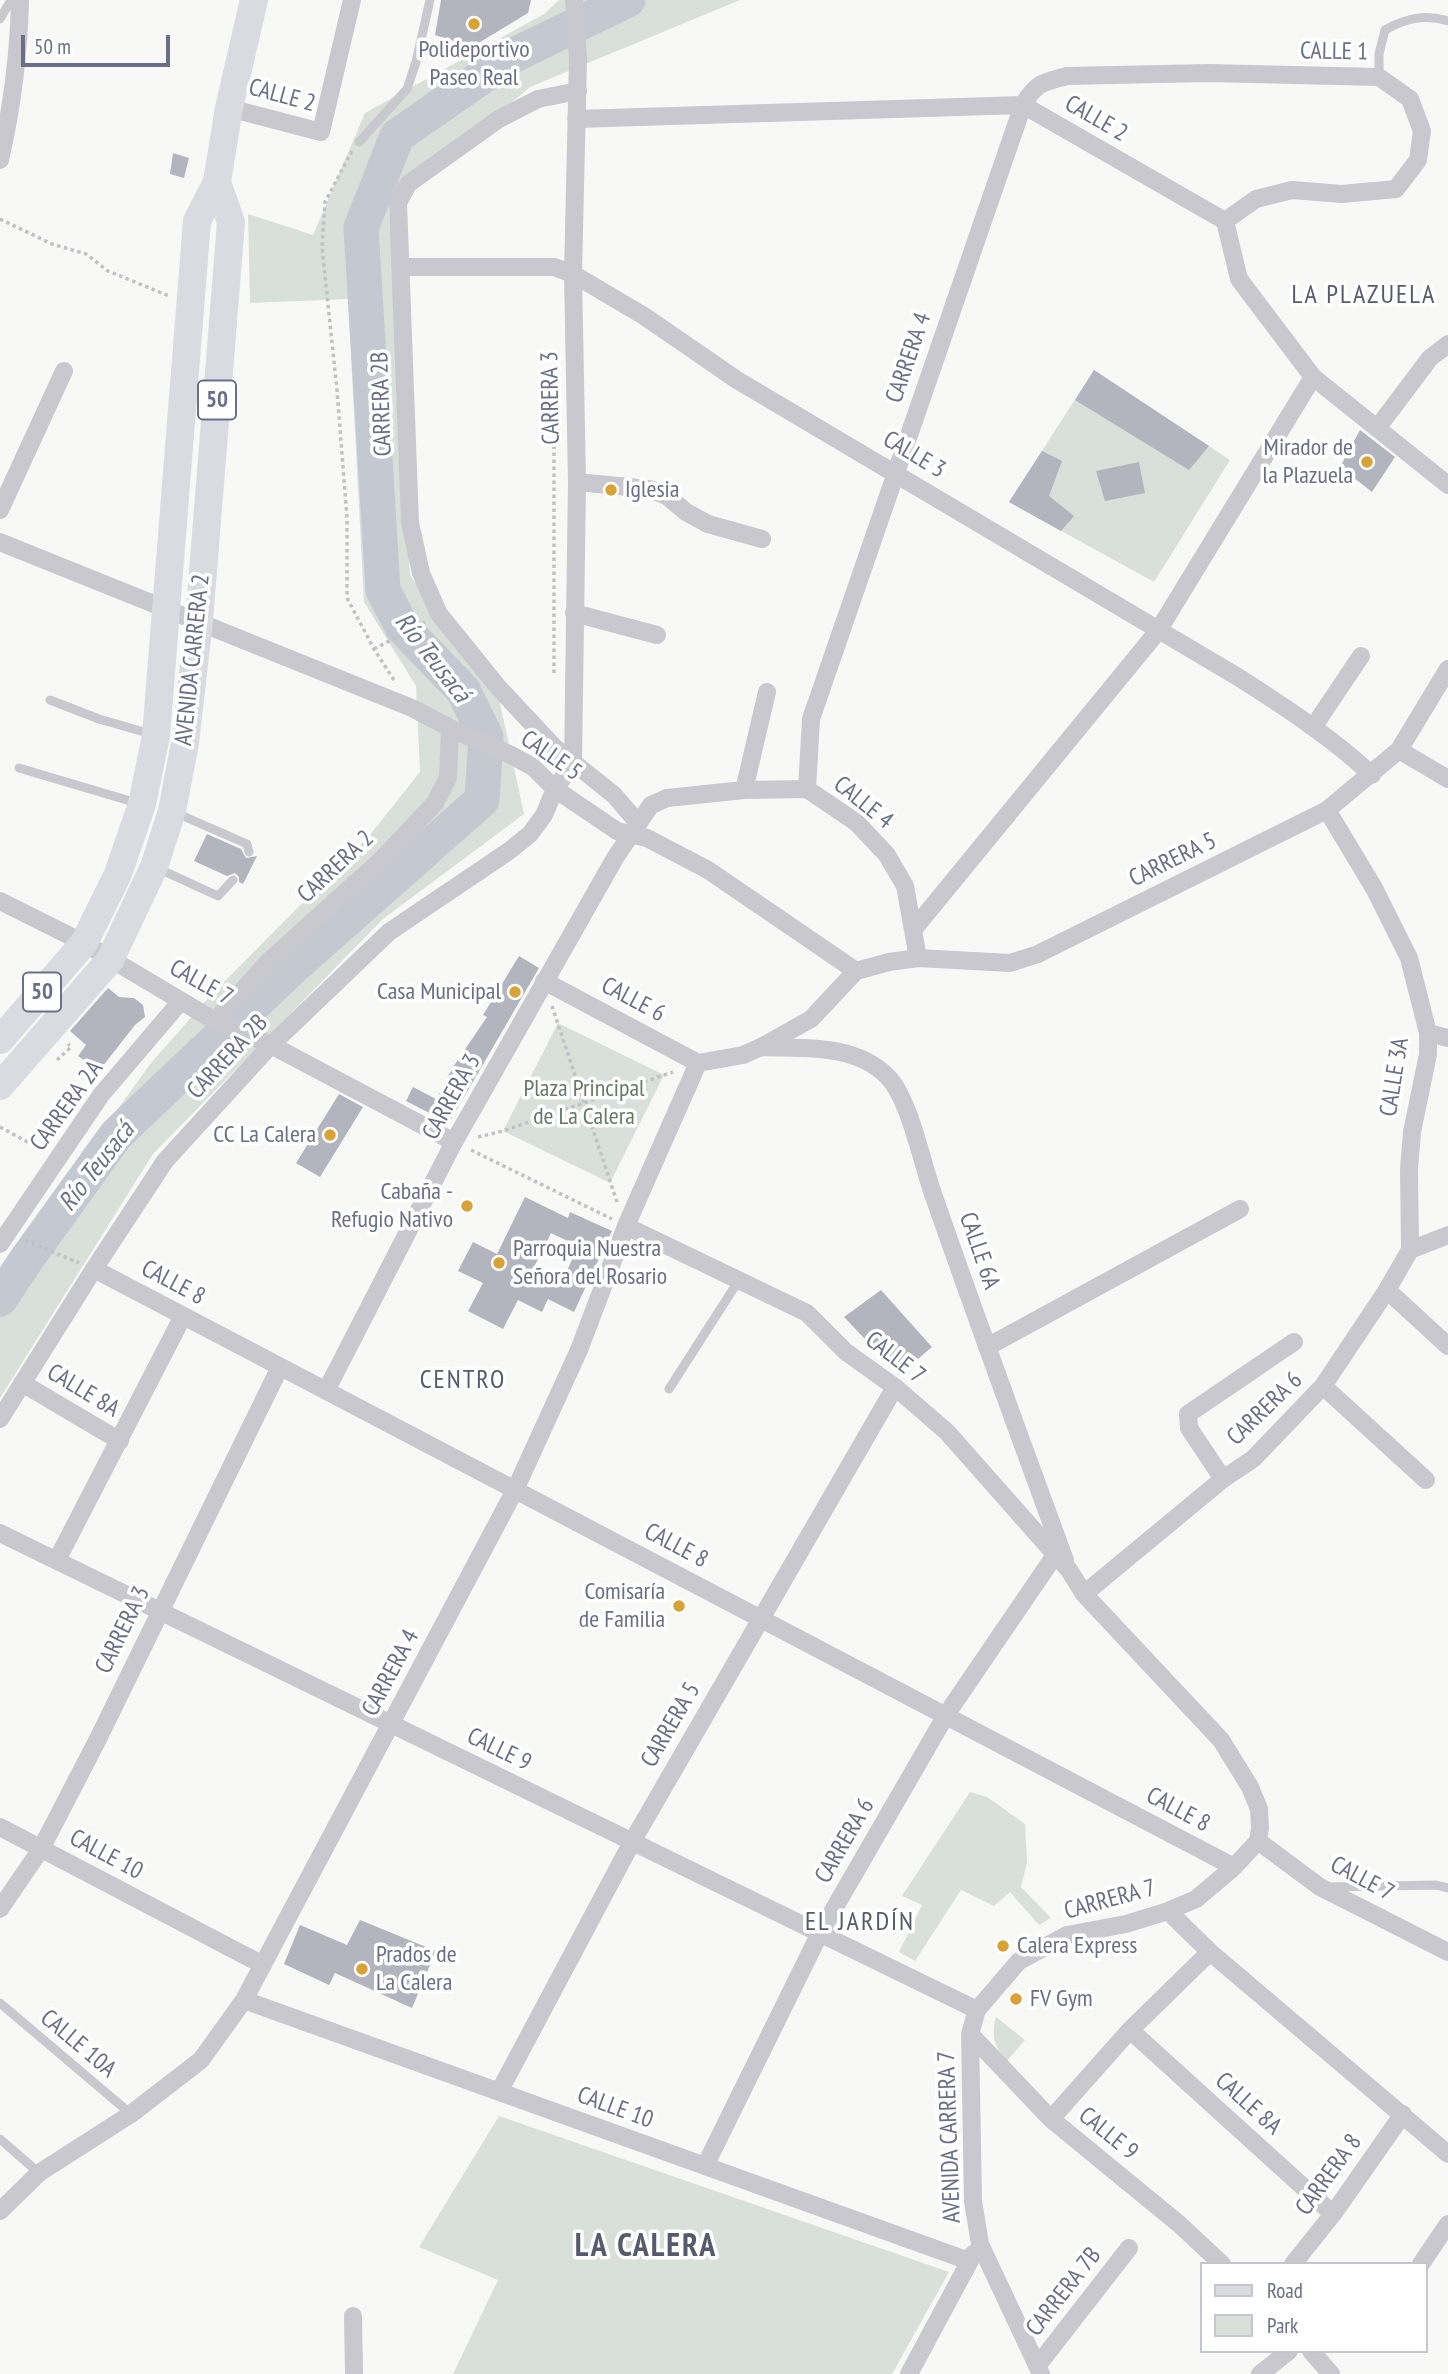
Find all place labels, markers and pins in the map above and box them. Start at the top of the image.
marker: Polideportivo Paseo Real [466,16,482,32]
place label: Polideportivo Paseo Real [418,36,530,92]
place label: Mirador de la Plazuela [1263,434,1353,490]
marker: Mirador de la Plazuela [1359,454,1375,470]
place label: Iglesia [625,476,679,504]
marker: Iglesia [603,482,619,498]
place label: Casa Municipal [377,978,501,1006]
marker: Casa Municipal [507,984,523,1000]
place label: CC La Calera [213,1121,316,1149]
marker: CC La Calera [322,1127,338,1143]
place label: Cabaña - Refugio Nativo [331,1178,453,1234]
marker: Cabaña - Refugio Nativo [459,1198,475,1214]
place label: Parroquia Nuestra Señora del Rosario [513,1235,667,1291]
marker: Parroquia Nuestra Señora del Rosario [491,1255,507,1271]
place label: Comisaría de Familia [579,1578,665,1634]
marker: Comisaría de Familia [671,1598,687,1614]
place label: Calera Express [1017,1932,1137,1960]
marker: Calera Express [995,1938,1011,1954]
place label: Prados de La Calera [376,1941,457,1997]
marker: Prados de La Calera [354,1961,370,1977]
place label: FV Gym [1030,1985,1093,2013]
marker: FV Gym [1008,1991,1024,2007]

